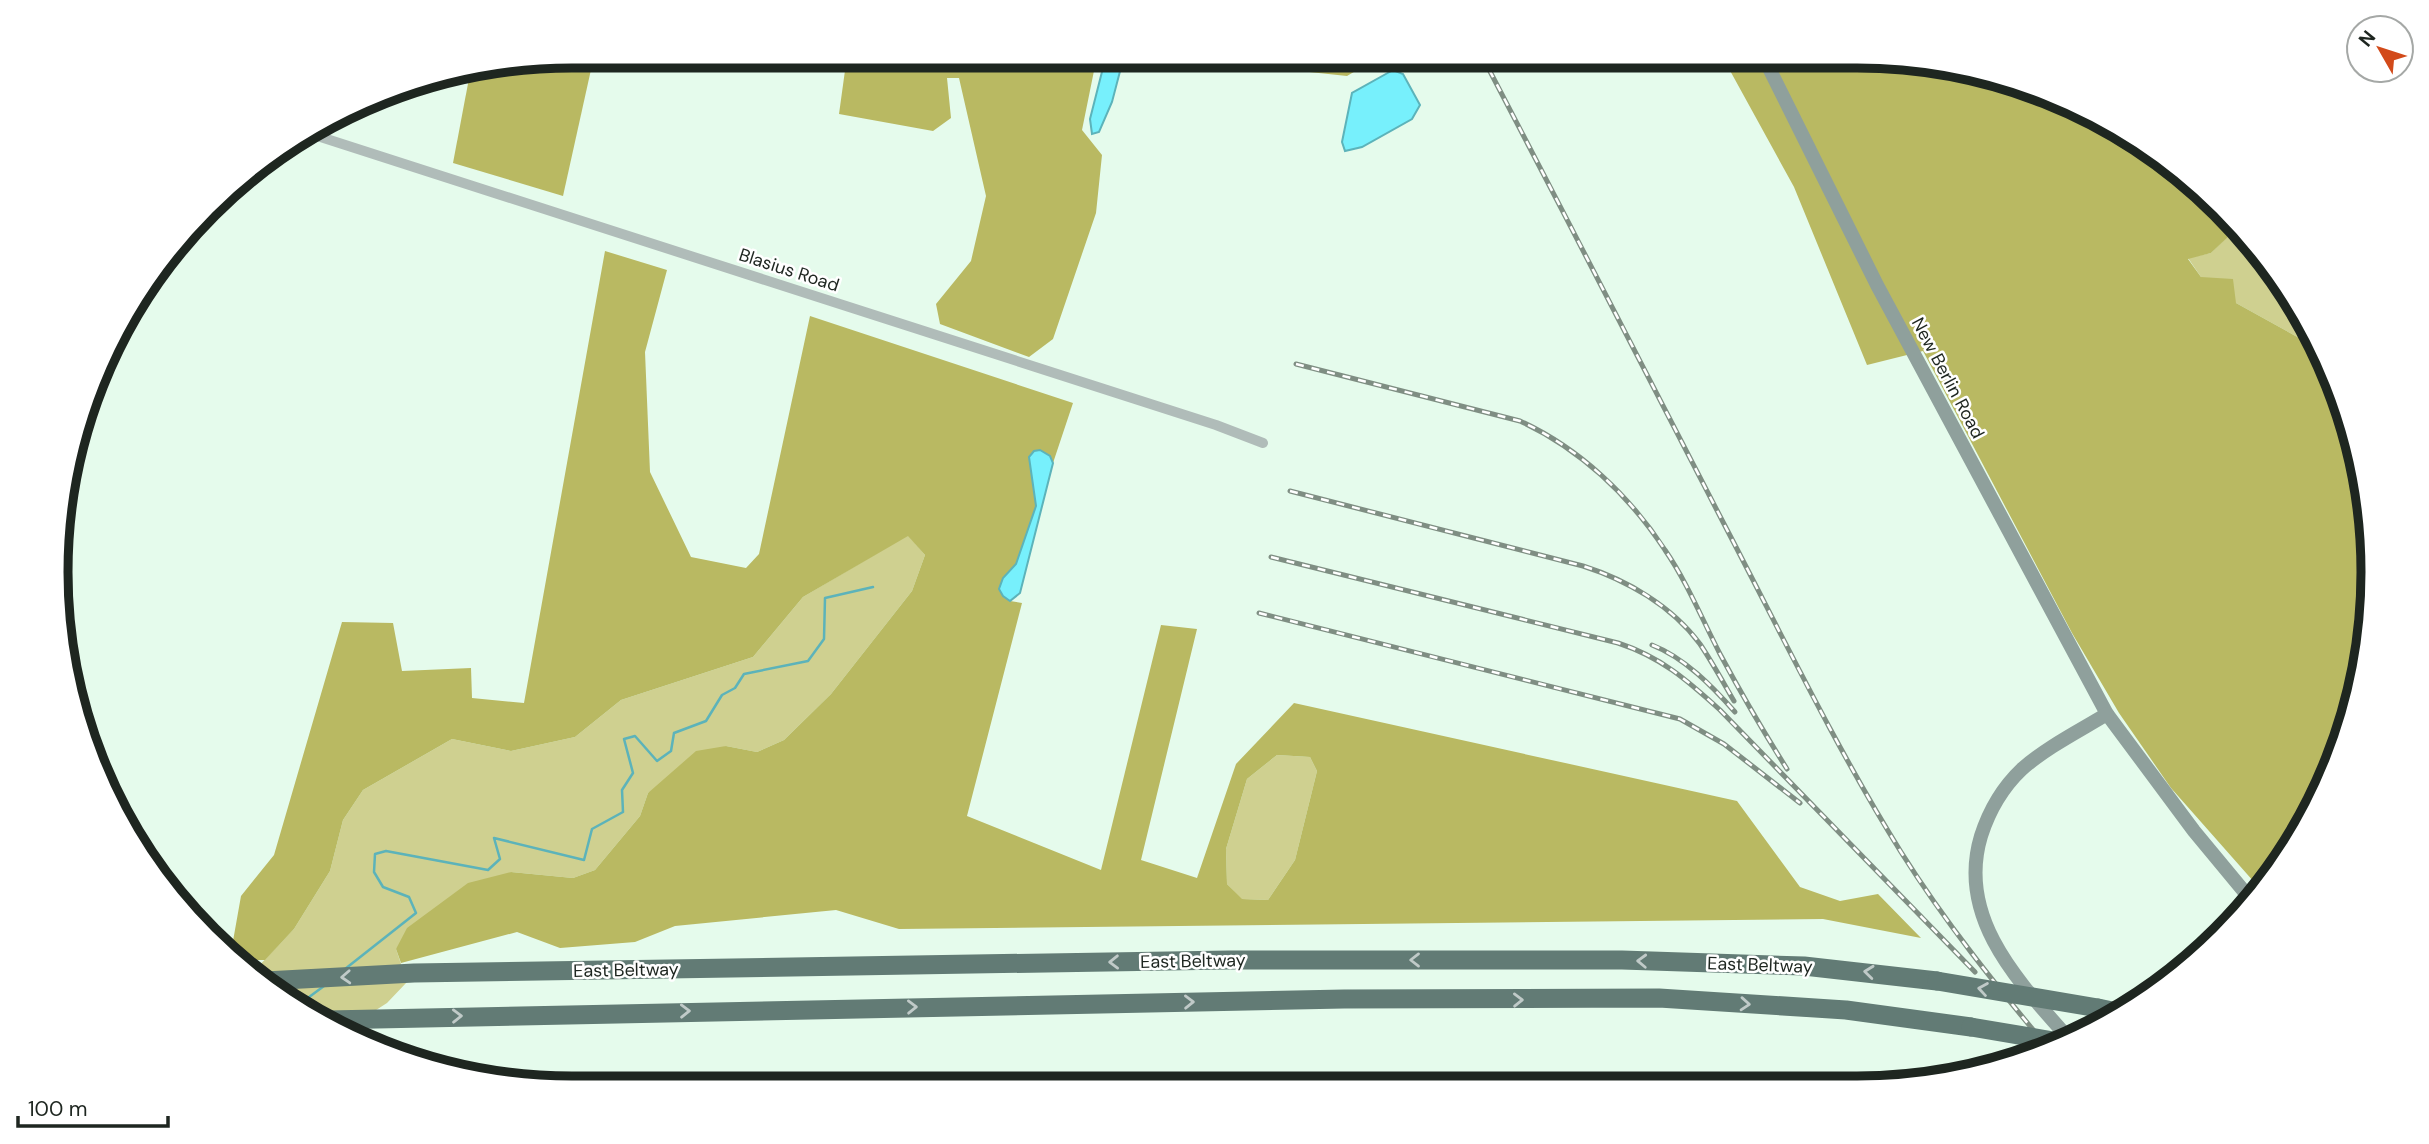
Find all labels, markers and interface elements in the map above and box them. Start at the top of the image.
north arrow [2345,14,2415,84]
text: N [2353,25,2381,52]
street label: Blasius Road [736,243,842,297]
street label: New Berlin Road [1906,313,1990,443]
street label: East Beltway [1140,948,1246,974]
street label: East Beltway [1707,951,1813,979]
one-way arrow [1409,952,1419,968]
one-way arrow [1636,953,1647,968]
one-way arrow [1108,954,1118,970]
street label: East Beltway [573,957,679,983]
one-way arrow [1863,965,1875,980]
one-way arrow [341,969,352,984]
one-way arrow [1977,982,1989,997]
one-way arrow [1513,992,1524,1007]
one-way arrow [1184,994,1195,1010]
one-way arrow [1740,996,1751,1011]
one-way arrow [908,999,918,1015]
one-way arrow [680,1004,691,1019]
one-way arrow [452,1008,463,1023]
scale bar [18,1084,168,1128]
text: 100 m [28,1095,88,1123]

